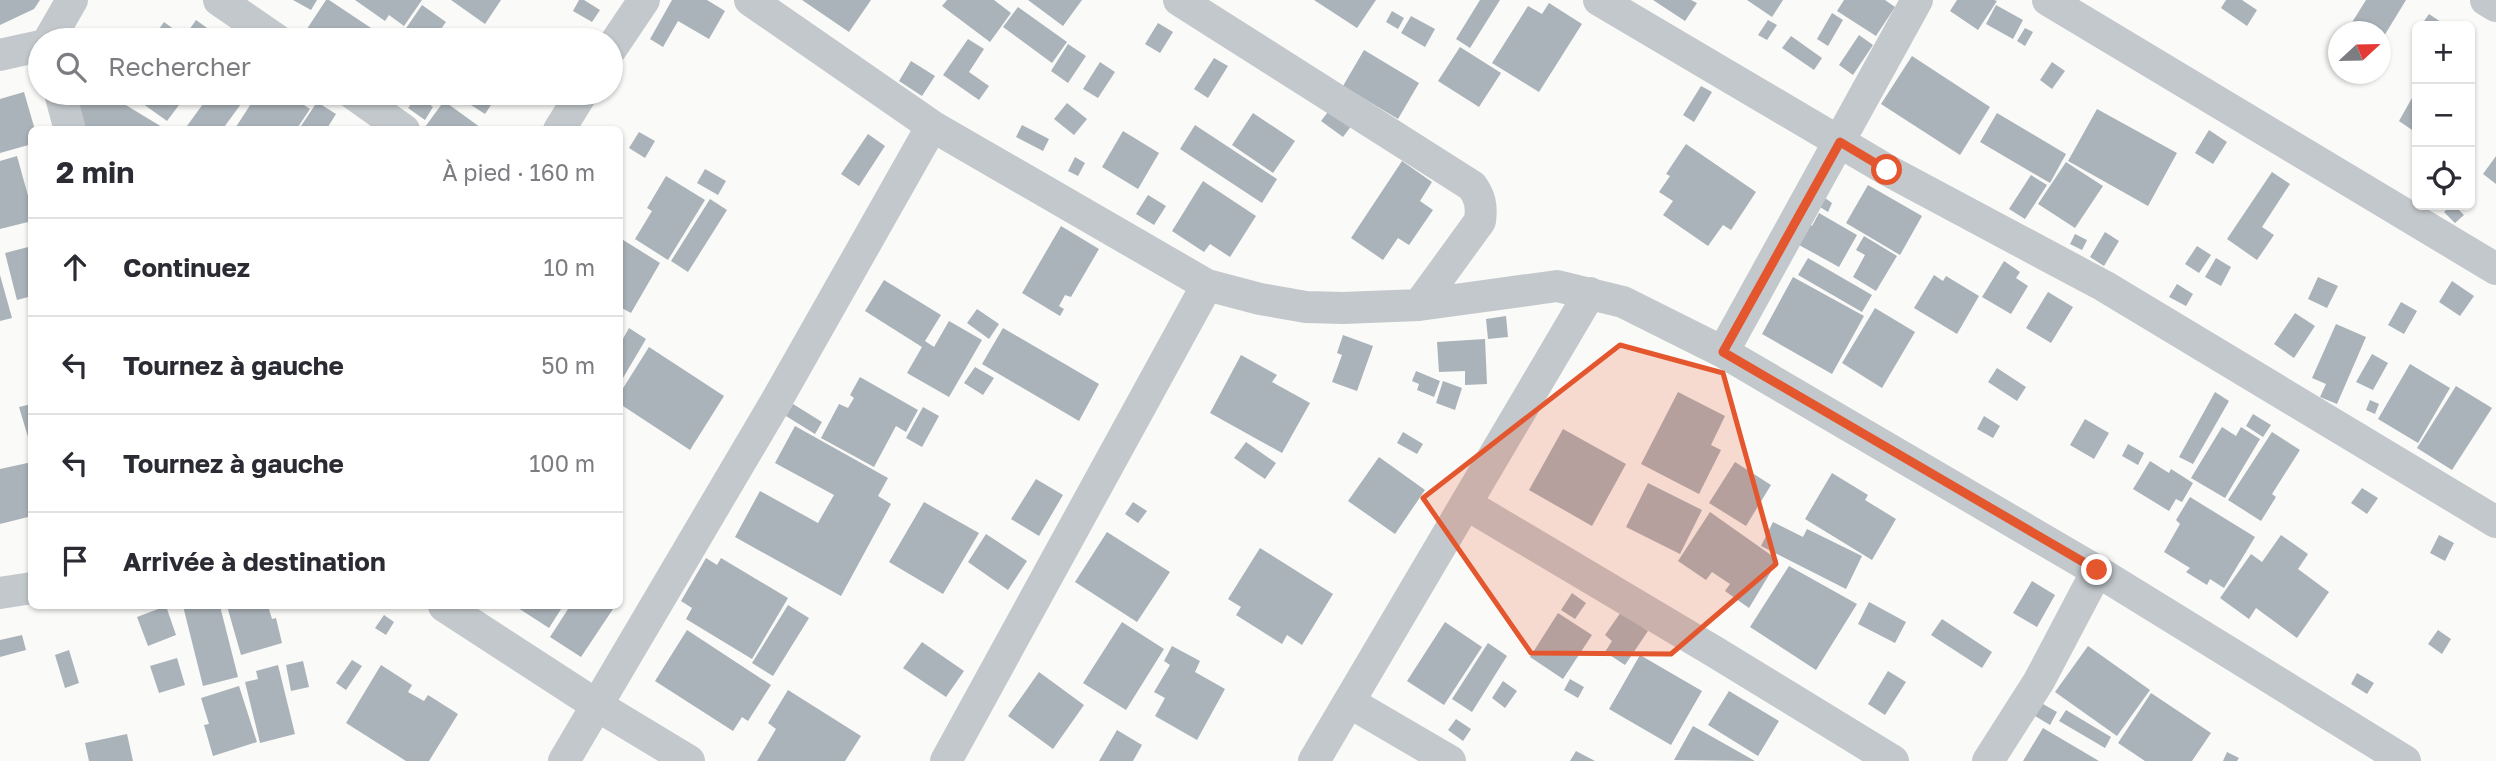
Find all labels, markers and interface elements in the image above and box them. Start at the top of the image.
north arrow [2328,21,2391,84]
map controls [2412,21,2475,210]
button: + [2412,21,2475,84]
search box [28,28,623,105]
icon: search [52,48,90,86]
text: Rechercher [108,51,251,82]
button: − [2412,84,2475,147]
button: locate [2412,147,2475,210]
text: 2 min [56,154,134,190]
route start [1871,154,1902,185]
text: À pied · 160 m [442,158,595,186]
icon: ahead [56,248,94,286]
text: Continuez [123,252,250,283]
text: 10 m [543,253,595,281]
icon: left [56,346,94,384]
text: Tournez à gauche [123,350,344,381]
text: 50 m [541,351,595,379]
icon: left [56,444,94,482]
text: Tournez à gauche [123,448,344,479]
text: 100 m [529,449,595,477]
icon: arrive [56,542,94,580]
text: Arrivée à destination [123,546,386,577]
route end [2081,554,2112,585]

